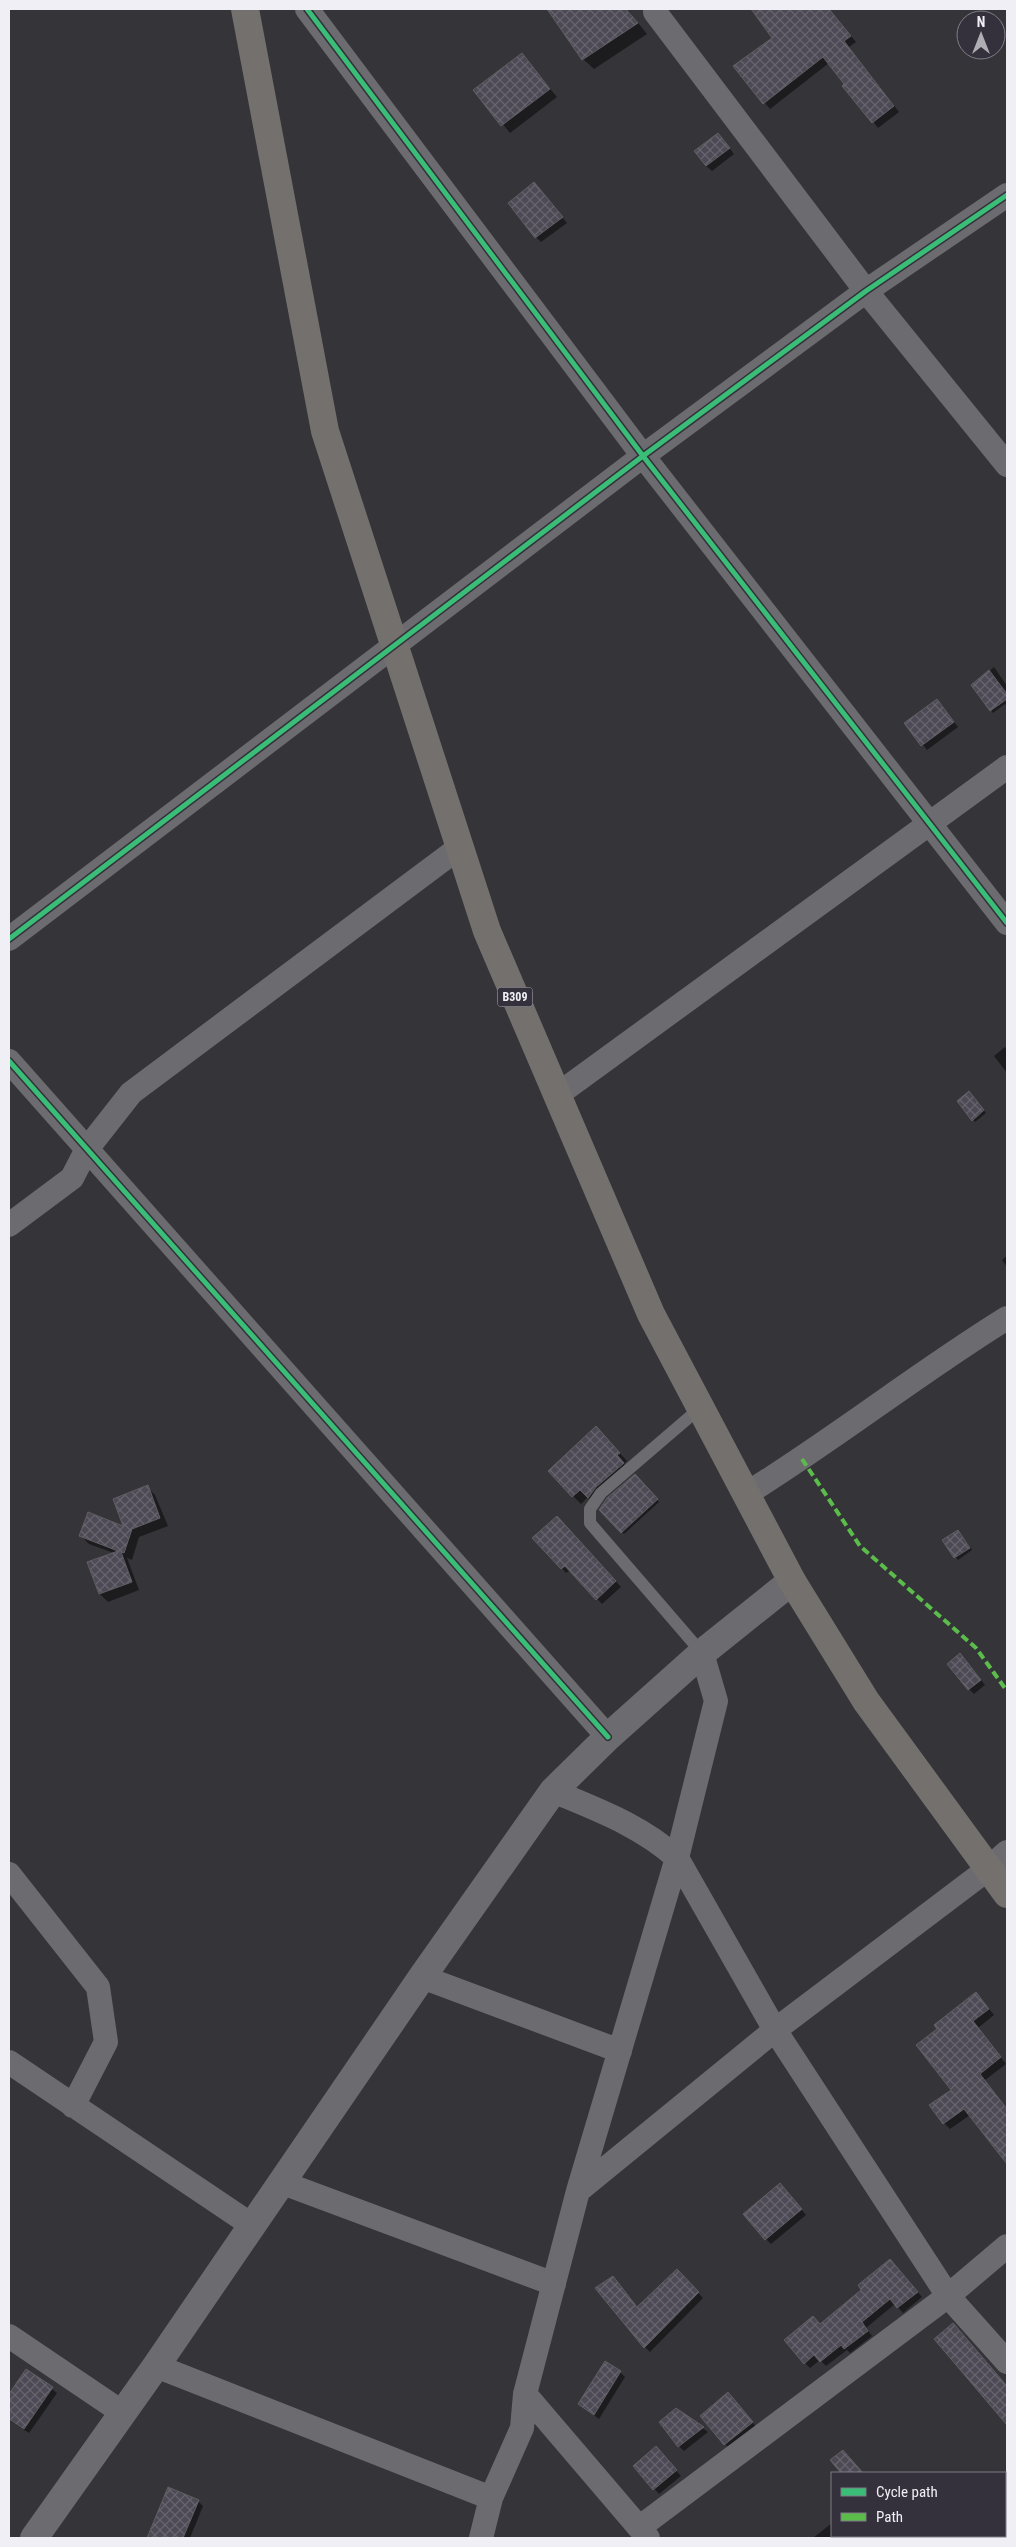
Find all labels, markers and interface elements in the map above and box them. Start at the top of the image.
north arrow [956,10,1006,60]
text: N [977,14,985,30]
road number: B309 [498,988,532,1006]
legend [831,2472,1006,2537]
text: Cycle path [876,2483,938,2501]
text: Path [876,2508,903,2526]

